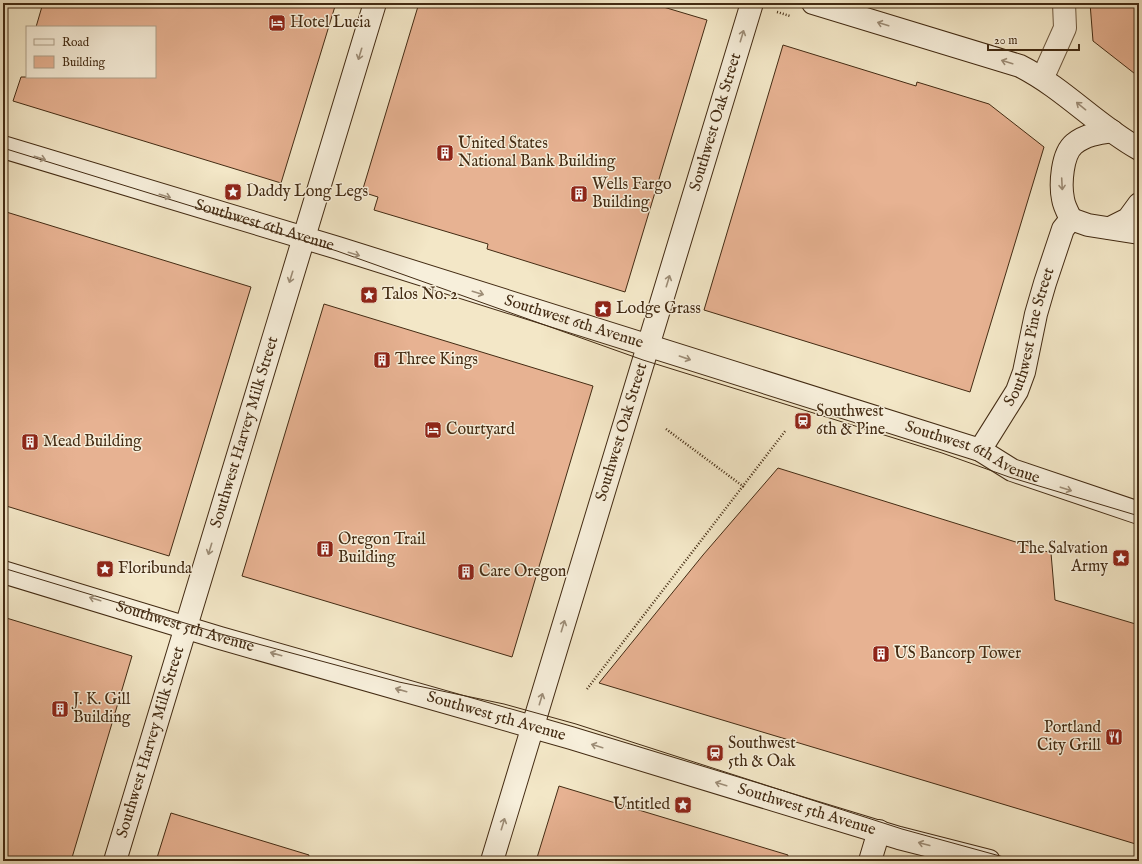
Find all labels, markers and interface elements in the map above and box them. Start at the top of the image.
hotel icon: Hotel Lucia [267,13,287,33]
place label: Hotel Lucia [290,13,371,33]
one-way arrow [876,20,889,27]
legend [26,26,156,78]
scale bar [988,26,1079,52]
one-way arrow [739,30,746,43]
text: 20 m [994,33,1017,48]
text: Road [62,35,90,50]
one-way arrow [356,47,363,60]
street label: Southwest Oak Street [686,50,746,194]
text: Building [62,55,106,70]
one-way arrow [1001,58,1014,65]
one-way arrow [1076,102,1087,111]
place label: United States National Bank Building [458,134,616,172]
building icon: United States National Bank Building [435,143,455,163]
one-way arrow [34,155,47,162]
place label: Wells Fargo Building [592,175,672,213]
one-way arrow [1058,177,1065,190]
place icon: Daddy Long Legs [223,182,243,202]
place label: Daddy Long Legs [246,182,368,202]
building icon: Wells Fargo Building [569,184,589,204]
one-way arrow [158,193,171,200]
street label: Southwest 6th Avenue [192,195,336,256]
one-way arrow [348,251,361,258]
street label: Southwest Pine Street [1000,265,1060,410]
one-way arrow [287,271,294,284]
one-way arrow [665,275,672,288]
place icon: Talos No. 2 [359,285,379,305]
place label: Talos No. 2 [382,285,458,305]
one-way arrow [472,290,485,297]
street label: Southwest 6th Avenue [502,291,646,353]
place icon: Lodge Grass [593,299,613,319]
place label: Lodge Grass [616,299,701,319]
street label: Southwest Harvey Milk Street [206,334,284,530]
building icon: Three Kings [372,350,392,370]
place label: Three Kings [395,350,478,370]
one-way arrow [679,355,691,363]
street label: Southwest Oak Street [592,360,652,504]
place label: Southwest 6th & Pine [816,402,885,440]
station icon: Southwest 6th & Pine [793,411,813,431]
street label: Southwest 6th Avenue [902,417,1042,489]
hotel icon: Courtyard [423,420,443,440]
place label: Courtyard [446,420,515,440]
building icon: Mead Building [20,432,40,452]
place label: Mead Building [43,432,142,452]
one-way arrow [1059,486,1072,493]
place label: Oregon Trail Building [338,530,426,568]
building icon: Oregon Trail Building [315,539,335,559]
place label: The Salvation Army [1017,539,1108,577]
one-way arrow [206,543,213,556]
place icon: The Salvation Army [1111,548,1131,568]
place icon: Floribunda [95,559,115,579]
place label: Floribunda [118,559,192,579]
building icon: Care Oregon [456,562,476,582]
place label: Care Oregon [479,562,567,582]
one-way arrow [89,595,102,602]
street label: Southwest 5th Avenue [113,597,256,657]
one-way arrow [560,620,567,633]
street label: Southwest Harvey Milk Street [113,644,190,841]
building icon: US Bancorp Tower [871,644,891,664]
place label: US Bancorp Tower [894,644,1021,664]
one-way arrow [270,650,283,657]
one-way arrow [394,686,407,693]
street label: Southwest 5th Avenue [424,687,568,746]
place label: J. K. Gill Building [71,690,131,728]
one-way arrow [538,693,545,706]
building icon: J. K. Gill Building [50,699,70,719]
place label: Portland City Grill [1037,718,1102,756]
restaurant icon: Portland City Grill [1104,727,1124,747]
place label: Southwest 5th & Oak [728,734,796,772]
one-way arrow [591,742,603,750]
station icon: Southwest 5th & Oak [705,743,725,763]
street label: Southwest 5th Avenue [735,779,878,840]
one-way arrow [715,780,728,787]
place label: Untitled [613,795,670,815]
place icon: Untitled [673,795,693,815]
one-way arrow [500,817,507,830]
one-way arrow [918,840,931,847]

